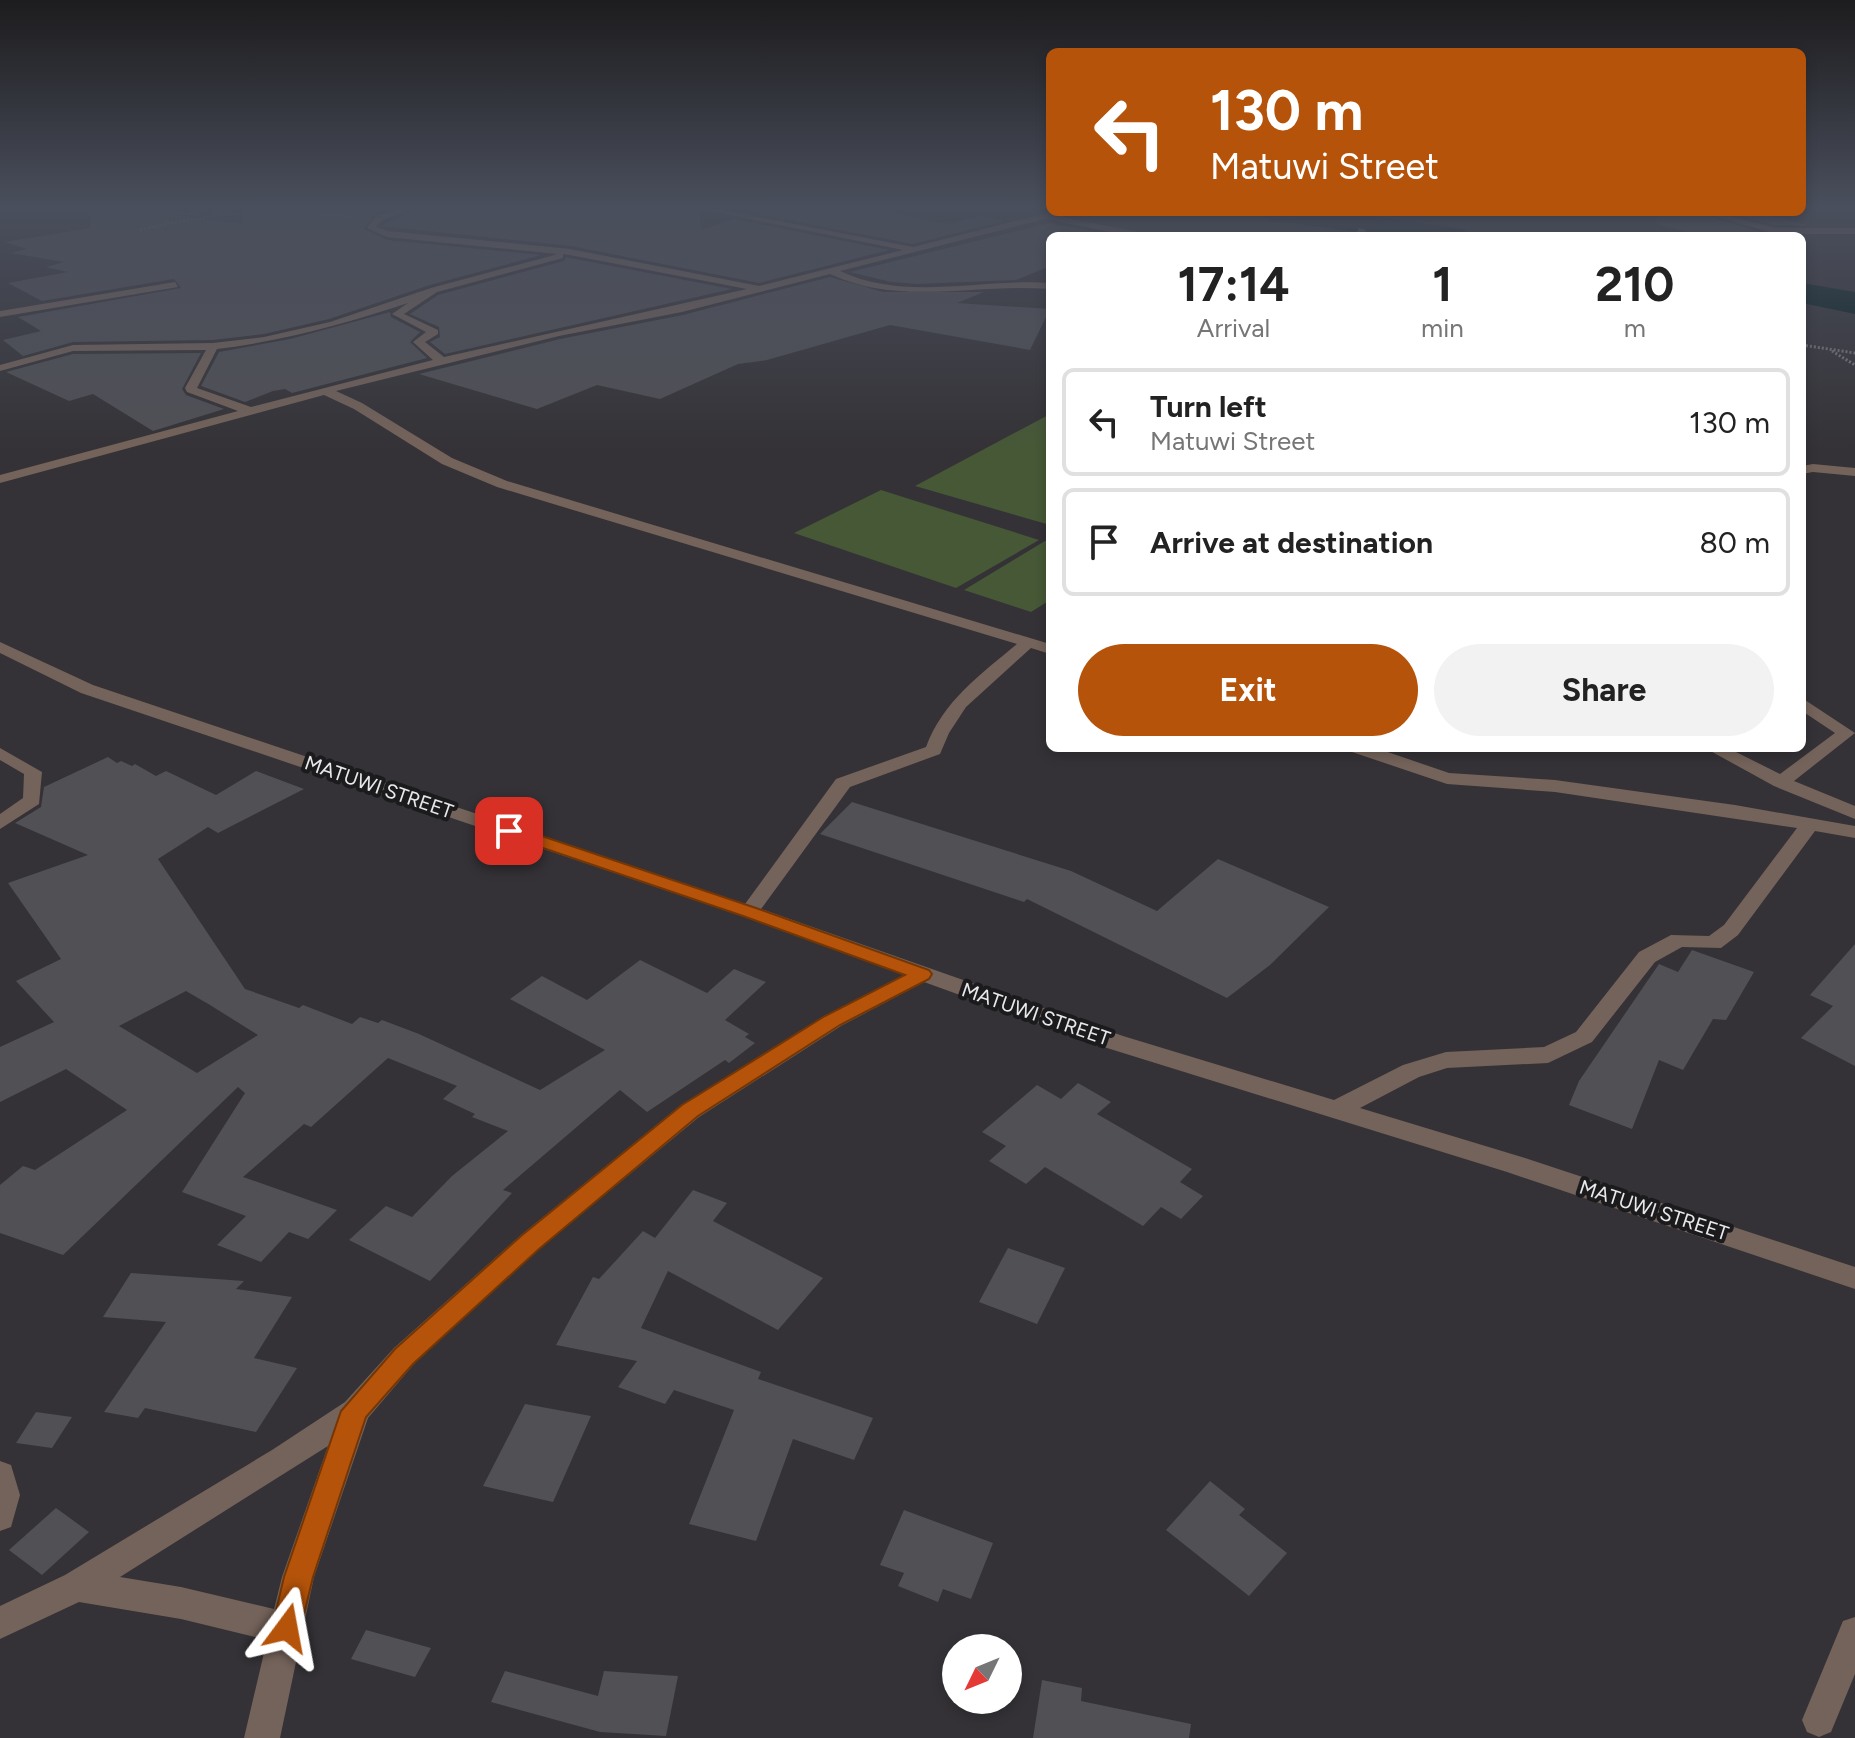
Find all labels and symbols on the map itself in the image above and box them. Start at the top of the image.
street label: MATUWI STREET [302,750,456,824]
pin [475,797,543,865]
street label: MATUWI STREET [959,977,1113,1051]
street label: MATUWI STREET [1576,1175,1732,1245]
position arrow [245,1586,329,1670]
north arrow [942,1634,1022,1714]

